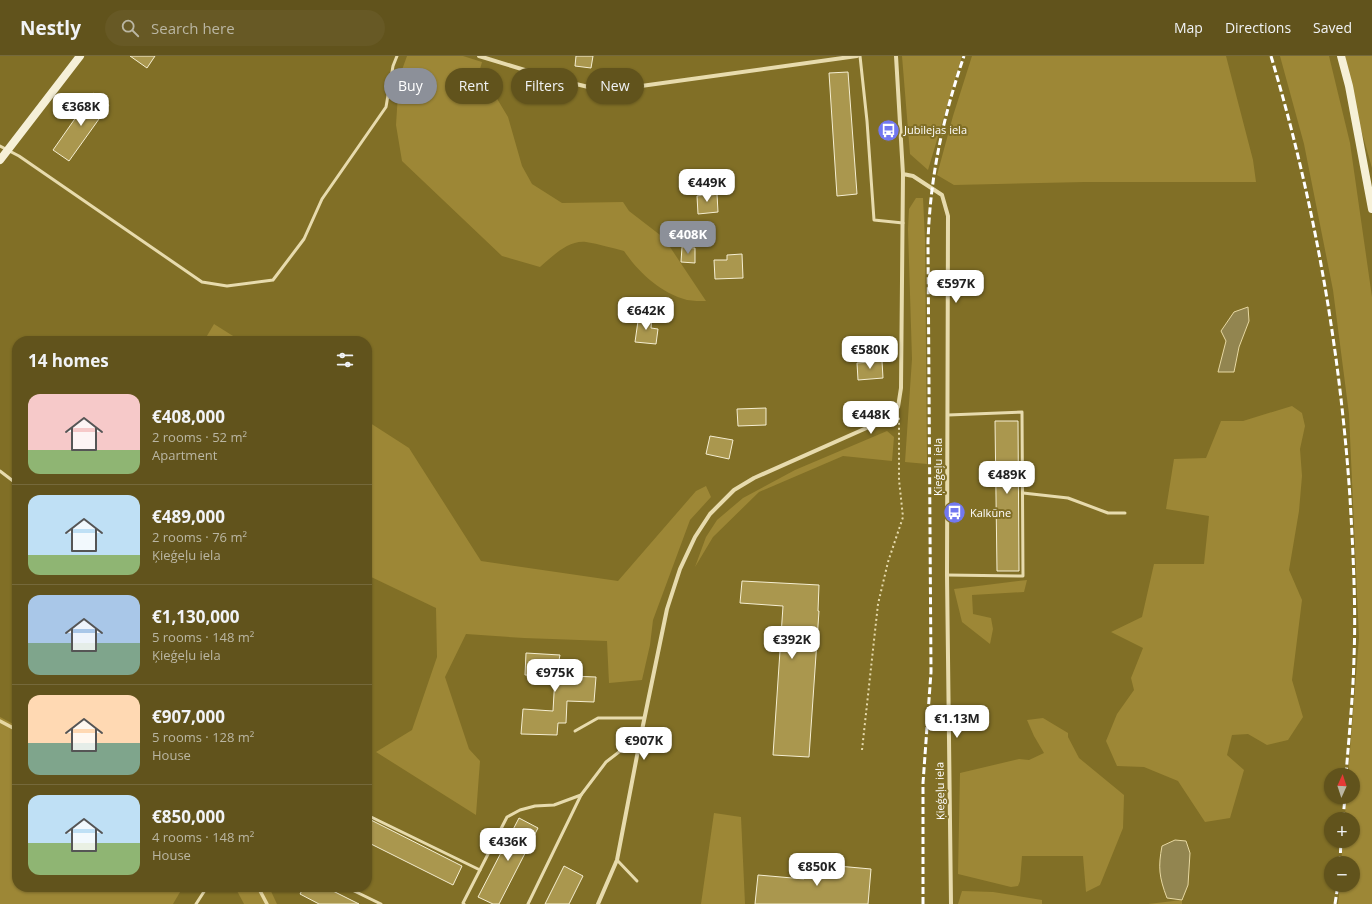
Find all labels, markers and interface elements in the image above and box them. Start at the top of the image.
search box [105,10,385,46]
text: Nestly [20,15,81,41]
icon: search [119,17,141,39]
text: Search here [151,18,235,38]
text: Map [1174,18,1203,37]
text: Directions [1225,18,1291,37]
text: Saved [1313,18,1352,37]
chip: Buy [384,68,437,104]
chip: Rent [445,68,503,104]
chip: Filters [511,68,578,104]
chip: New [586,68,644,104]
pin: €368K [53,93,109,127]
text: €368K [62,97,100,115]
bus stop icon: Jubilejas iela [875,117,901,143]
place label: Jubilejas iela [903,122,967,137]
pin: €449K [679,169,735,203]
text: €449K [688,173,726,191]
pin: €408K [660,221,716,255]
text: €408K [669,225,707,243]
pin: €597K [928,270,984,304]
text: €597K [937,274,975,292]
pin: €642K [618,297,674,331]
text: €642K [627,301,665,319]
pin: €580K [842,336,898,370]
text: €580K [851,340,889,358]
text: 14 homes [28,349,109,372]
icon: filters [334,349,356,371]
pin: €448K [843,401,899,435]
text: €408,000 [152,405,225,428]
text: €448K [852,405,890,423]
icon: home [60,410,108,458]
text: 2 rooms · 52 m² [152,428,247,446]
street label: Ķieģeļu iela [930,438,945,496]
text: Apartment [152,446,217,464]
pin: €489K [979,461,1035,495]
text: €489K [988,465,1026,483]
bus stop icon: Kalkūne [942,500,968,526]
text: €489,000 [152,505,225,528]
place label: Kalkūne [970,505,1011,520]
icon: home [60,511,108,559]
text: 2 rooms · 76 m² [152,528,247,546]
text: Ķieģeļu iela [152,546,221,564]
text: €1,130,000 [152,605,239,628]
icon: home [60,611,108,659]
pin: €392K [764,626,820,660]
text: 5 rooms · 148 m² [152,628,254,646]
text: €392K [773,630,811,648]
text: Ķieģeļu iela [152,646,221,664]
pin: €975K [527,659,583,693]
text: €975K [536,663,574,681]
text: €907,000 [152,705,225,728]
pin: €1.13M [924,705,990,739]
text: €1.13M [934,709,980,727]
icon: home [60,711,108,759]
pin: €907K [616,727,672,761]
text: 5 rooms · 128 m² [152,728,254,746]
text: €907K [625,731,663,749]
text: House [152,746,191,764]
street label: Ķieģeļu iela [931,762,948,820]
north arrow [1324,768,1360,804]
map controls [1324,768,1360,892]
text: €850,000 [152,805,225,828]
icon: home [60,811,108,859]
button: + [1324,812,1360,848]
text: 4 rooms · 148 m² [152,828,254,846]
pin: €436K [480,828,536,862]
text: €436K [489,832,527,850]
text: House [152,846,191,864]
pin: €850K [789,853,845,887]
button: − [1324,856,1360,892]
text: €850K [798,857,836,875]

